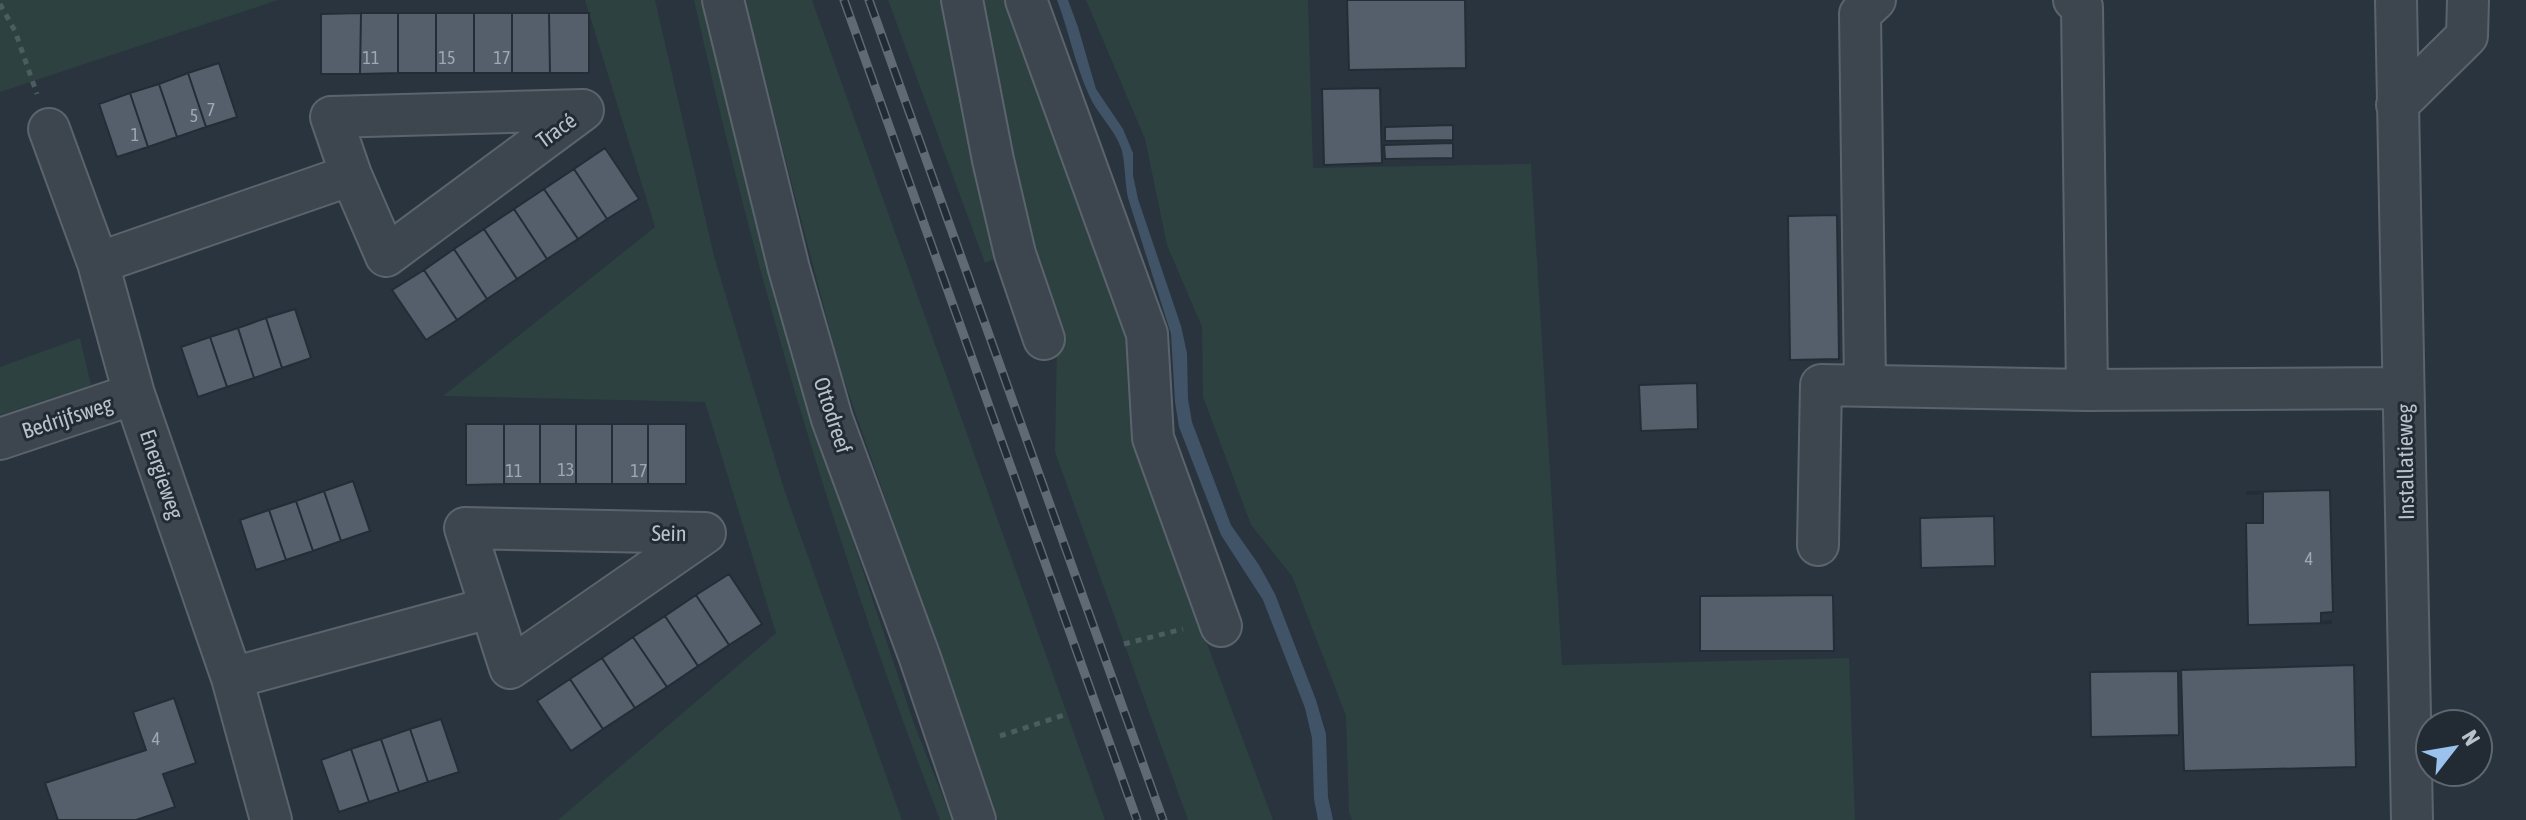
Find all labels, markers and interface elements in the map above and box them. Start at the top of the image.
house number: 11 [363,47,379,68]
house number: 15 [439,47,455,68]
house number: 17 [494,47,510,68]
house number: 7 [207,99,215,120]
house number: 5 [190,105,198,126]
street label: Tracé [531,107,581,153]
house number: 1 [131,124,139,145]
street label: Ottodreef [809,374,857,456]
street label: Bedrijfsweg [18,390,116,444]
street label: Installatieweg [2391,403,2419,520]
street label: Energieweg [135,426,190,522]
house number: 13 [558,459,574,480]
house number: 11 [506,460,522,481]
house number: 17 [631,460,647,481]
street label: Sein [651,520,687,546]
house number: 4 [2305,548,2313,569]
north arrow [2414,708,2494,788]
text: N [2457,725,2486,750]
house number: 4 [152,728,160,749]

